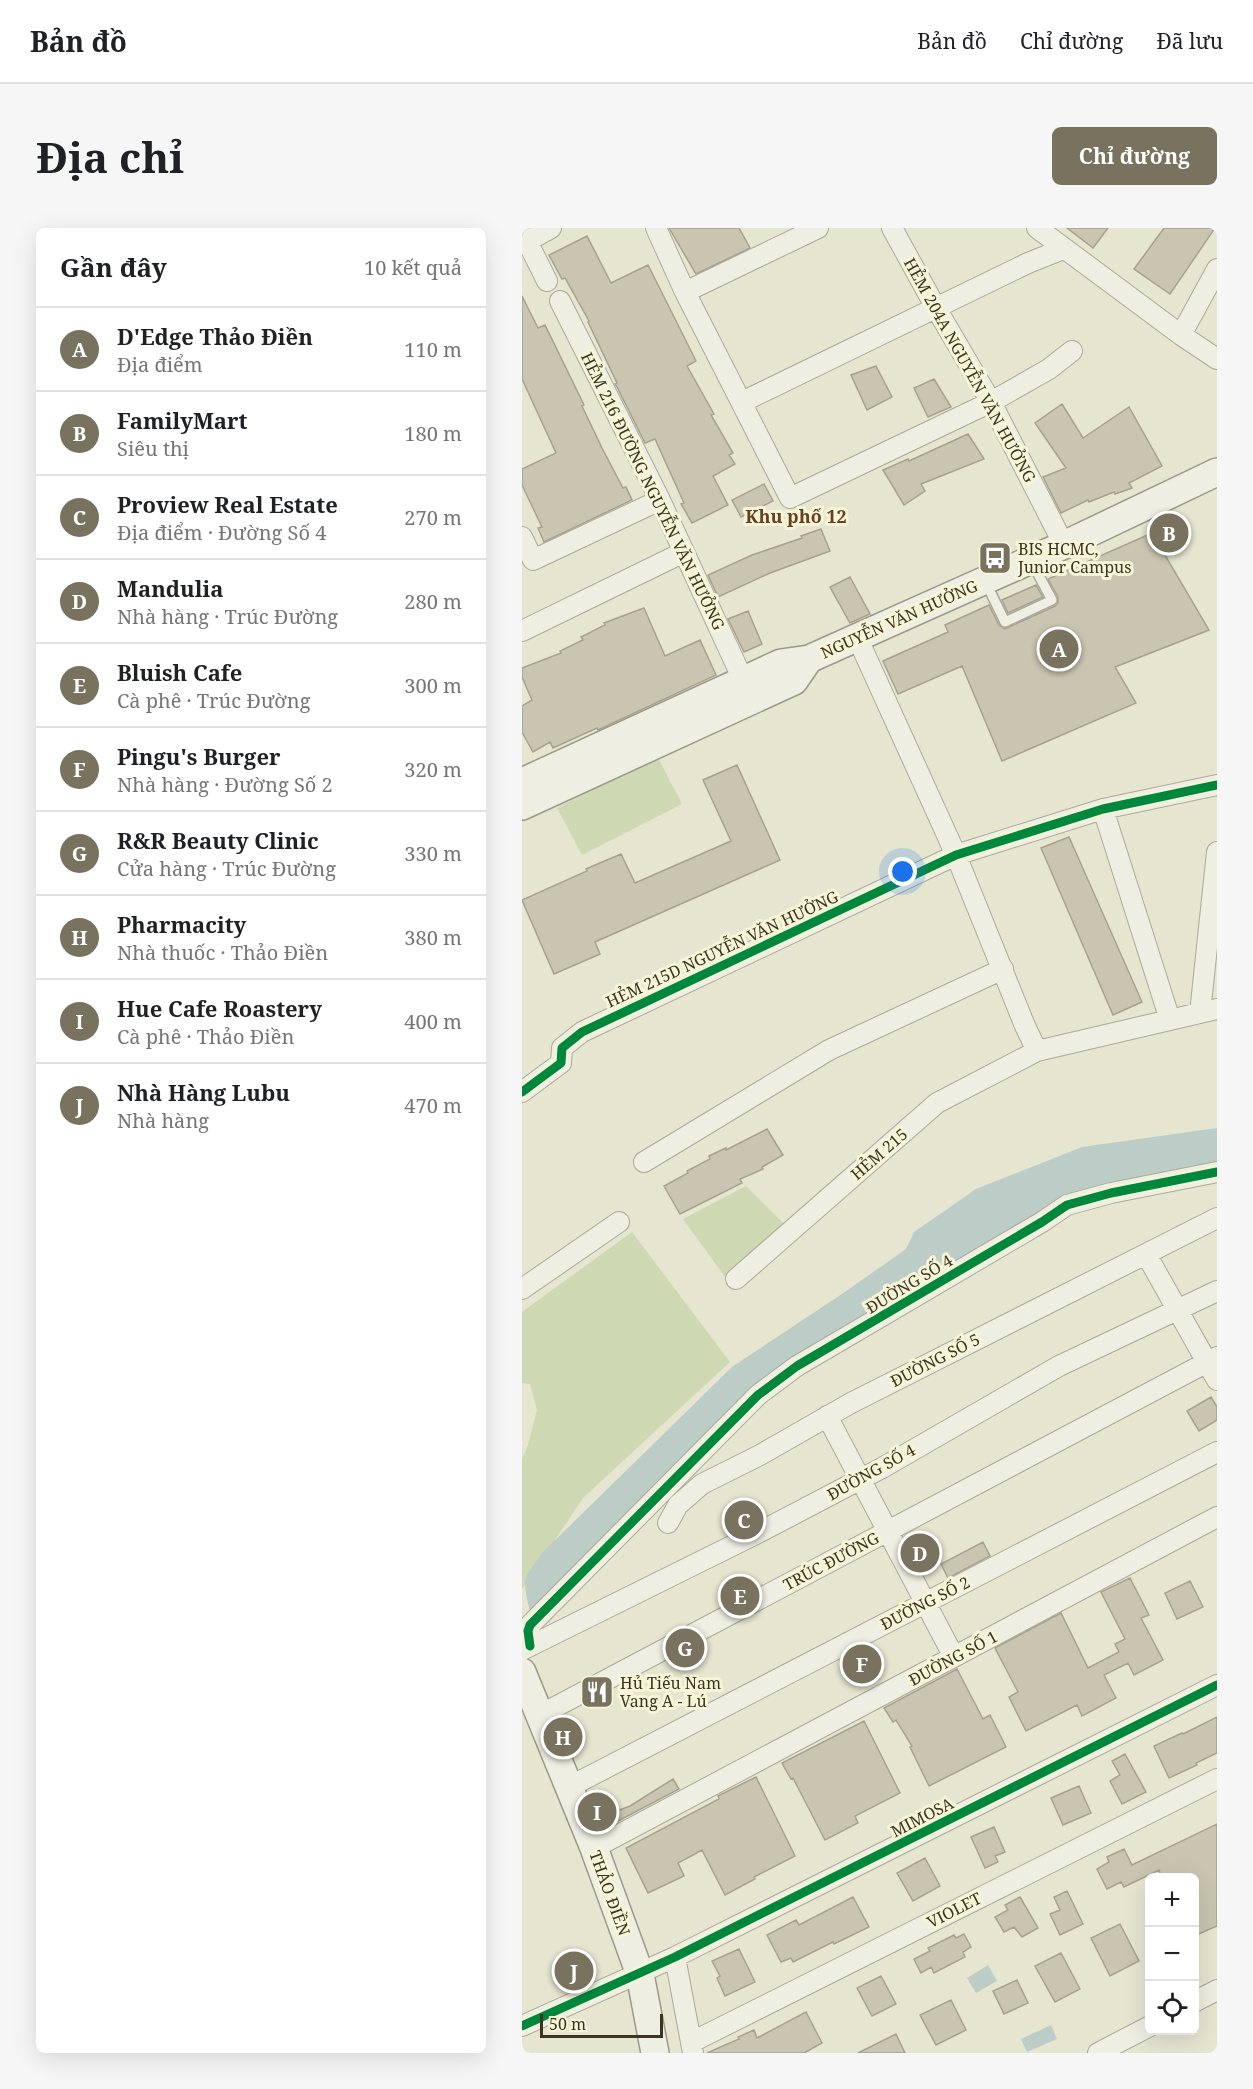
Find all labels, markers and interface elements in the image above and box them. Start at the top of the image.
text: Bản đồ [30,22,127,60]
text: Bản đồ [917,27,987,55]
text: Chỉ đường [1020,27,1123,55]
text: Đã lưu [1156,27,1223,55]
button: Chỉ đường [1052,127,1217,185]
text: Địa chỉ [36,128,184,185]
text: Gần đây [60,249,167,285]
text: 10 kết quả [364,254,462,281]
street label: HẺM 204A NGUYỄN VĂN HƯỞNG [899,254,1041,487]
text: D'Edge Thảo Điền [117,321,313,351]
text: A [72,336,87,363]
text: 110 m [404,336,462,363]
street label: HẺM 216 ĐƯỜNG NGUYỄN VĂN HƯỞNG [576,349,730,634]
text: Địa điểm [117,351,203,378]
text: FamilyMart [117,405,247,435]
text: B [73,420,86,447]
text: 180 m [404,420,462,447]
text: Siêu thị [117,435,189,462]
text: Proview Real Estate [117,489,338,519]
text: C [73,504,86,531]
text: 270 m [404,504,462,531]
district label: Khu phố 12 [745,504,847,528]
pin: B [1150,510,1188,556]
text: Địa điểm · Đường Số 4 [117,519,326,546]
place label: BIS HCMC, Junior Campus [1017,538,1131,578]
bus stop icon: BIS HCMC, Junior Campus [977,540,1013,576]
text: Mandulia [117,573,223,603]
street label: NGUYỄN VĂN HƯỞNG [817,574,981,664]
text: D [72,588,87,615]
text: 280 m [404,588,462,615]
text: Nhà hàng · Trúc Đường [117,603,338,630]
pin: A [1040,626,1078,672]
text: Bluish Cafe [117,657,242,687]
text: E [73,672,86,699]
text: 300 m [404,672,462,699]
text: Cà phê · Trúc Đường [117,687,311,714]
text: Pingu's Burger [117,741,281,771]
text: F [73,756,86,783]
text: 320 m [404,756,462,783]
text: Nhà hàng · Đường Số 2 [117,771,333,798]
text: R&R Beauty Clinic [117,825,319,855]
text: G [72,840,87,867]
text: 330 m [404,840,462,867]
text: Cửa hàng · Trúc Đường [117,855,336,882]
your location [888,857,917,886]
street label: HẺM 215D NGUYỄN VĂN HƯỞNG [602,885,842,1013]
text: Pharmacity [117,909,246,939]
text: H [71,924,88,951]
text: 380 m [404,924,462,951]
text: Nhà thuốc · Thảo Điền [117,939,328,966]
text: Hue Cafe Roastery [117,993,322,1023]
text: I [75,1008,84,1035]
text: 400 m [404,1008,462,1035]
text: Cà phê · Thảo Điền [117,1023,294,1050]
text: Nhà Hàng Lubu [117,1077,290,1107]
text: J [76,1092,83,1119]
text: 470 m [404,1092,462,1119]
text: Nhà hàng [117,1107,209,1134]
street label: HẺM 215 [846,1123,912,1185]
street label: ĐƯỜNG SỐ 4 [861,1249,957,1319]
street label: ĐƯỜNG SỐ 5 [886,1328,984,1392]
street label: ĐƯỜNG SỐ 4 [823,1439,919,1505]
pin: C [724,1498,764,1542]
street label: TRÚC ĐƯỜNG [779,1526,883,1595]
pin: D [900,1530,940,1576]
street label: ĐƯỜNG SỐ 2 [876,1571,974,1635]
pin: E [720,1574,760,1618]
street label: ĐƯỜNG SỐ 1 [905,1625,1001,1691]
pin: G [666,1626,704,1670]
pin: F [842,1642,882,1686]
place label: Hủ Tiếu Nam Vang A - Lú [620,1672,721,1712]
restaurant icon: Hủ Tiếu Nam Vang A - Lú [579,1674,615,1710]
pin: H [544,1714,582,1760]
pin: I [578,1790,616,1834]
street label: MIMOSA [887,1792,958,1842]
street label: THẢO ĐIỀN [584,1847,636,1939]
map controls [1145,1873,1199,2035]
button: + [1145,1873,1199,1927]
street label: VIOLET [923,1887,985,1933]
button: − [1145,1927,1199,1981]
pin: J [554,1948,594,1994]
button: locate [1145,1981,1199,2035]
scale bar [540,2011,663,2038]
text: 50 m [549,2013,586,2035]

